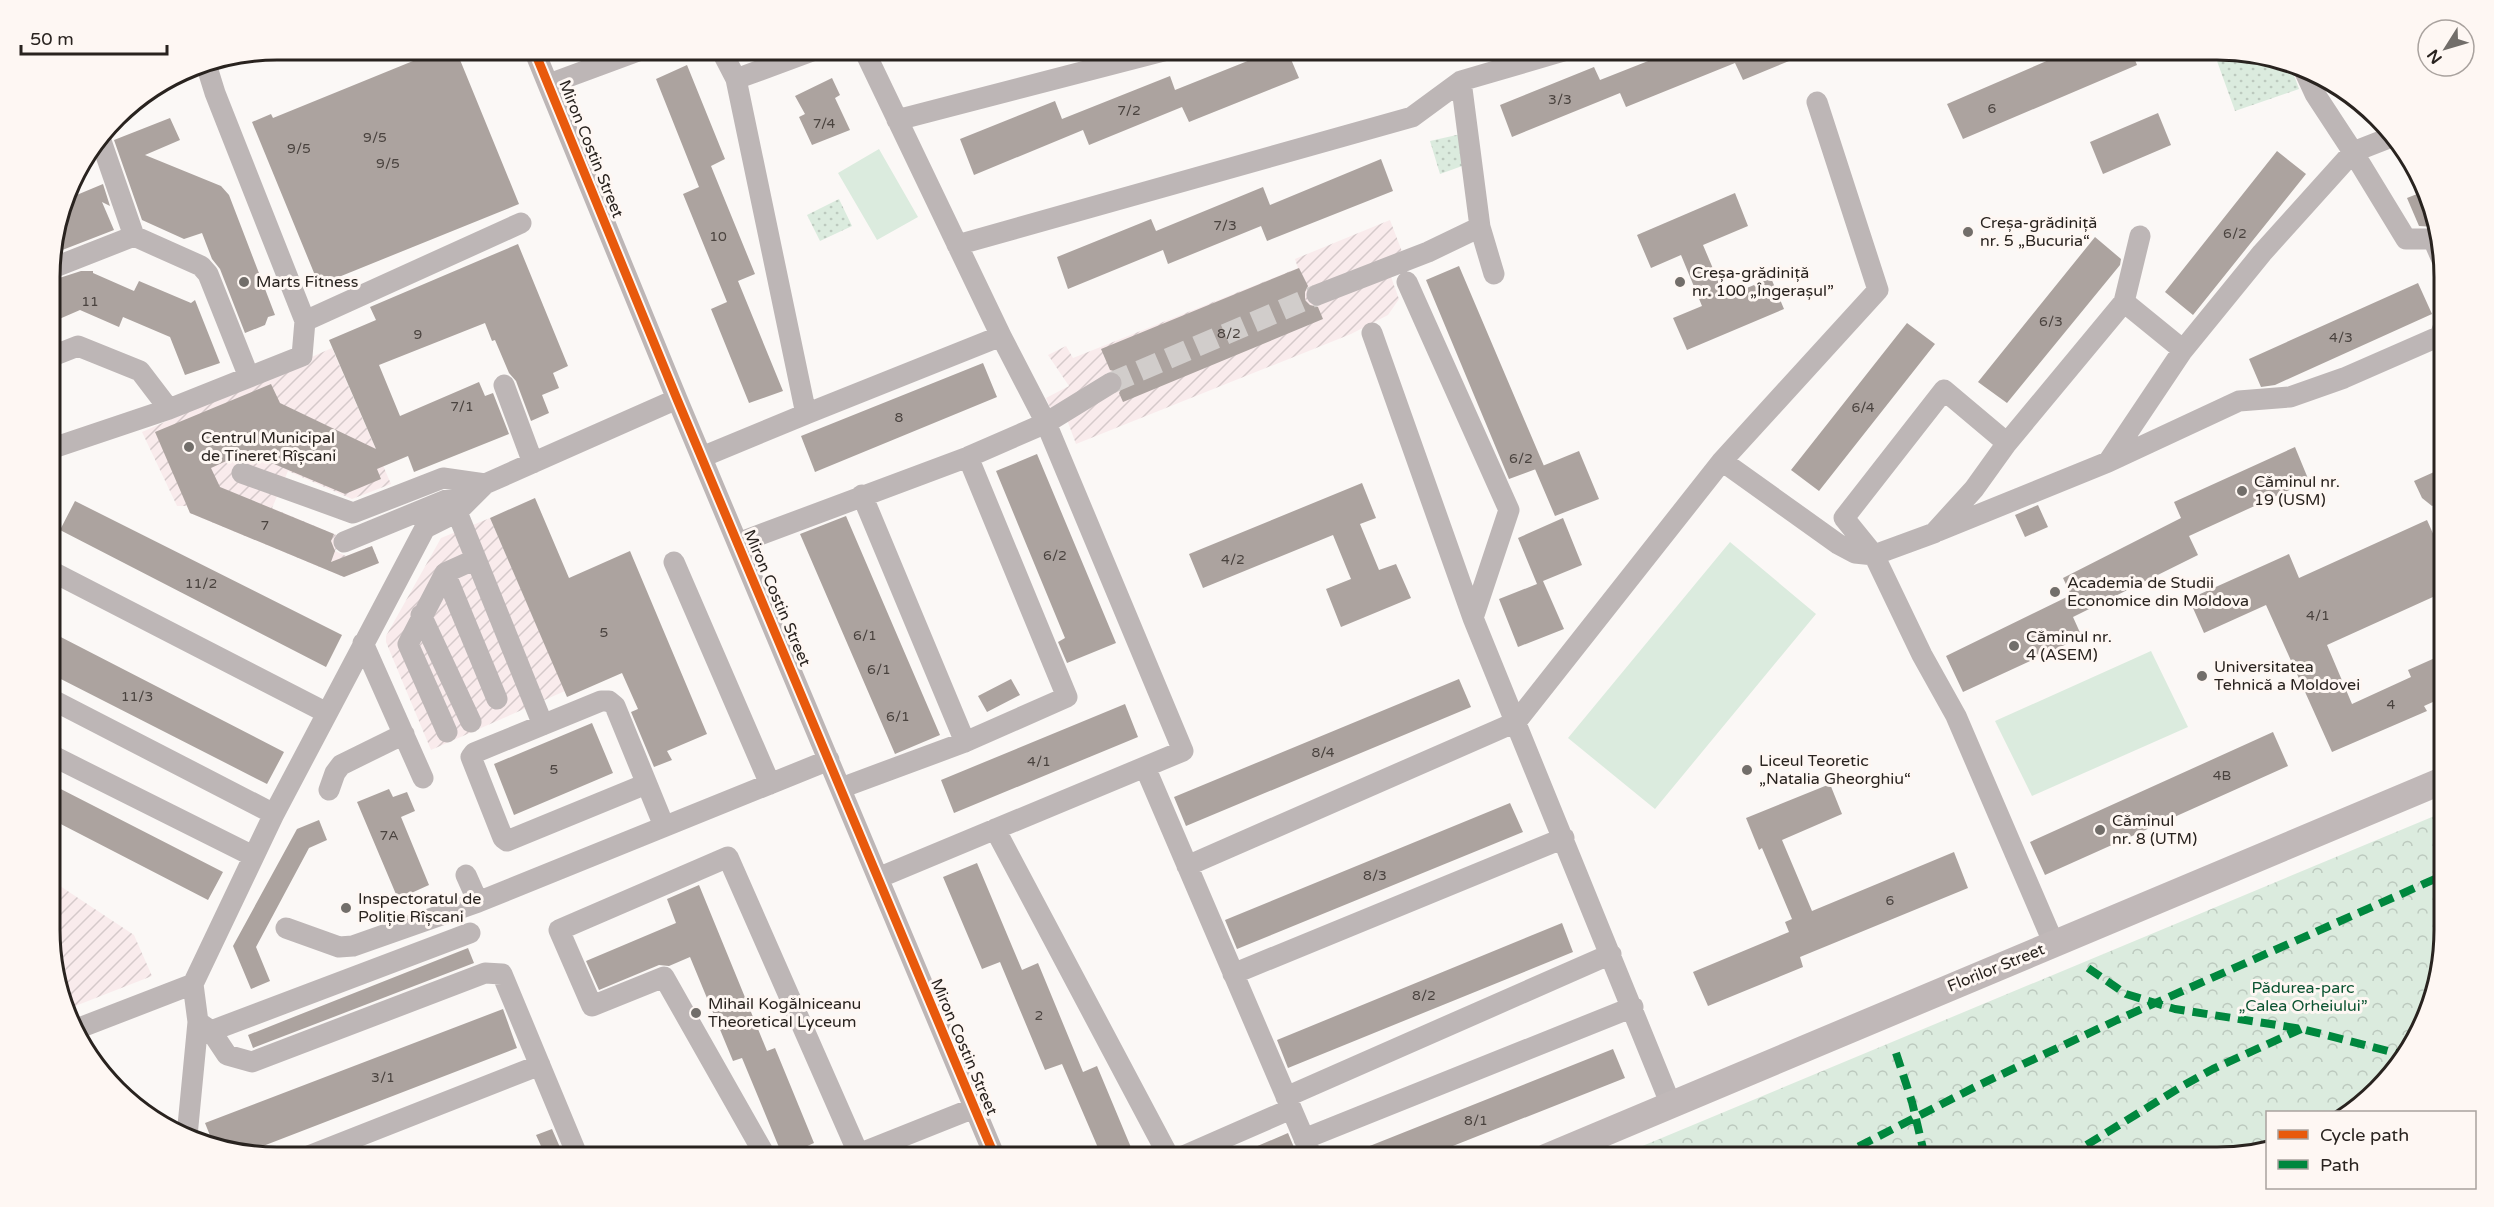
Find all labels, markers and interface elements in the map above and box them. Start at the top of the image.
scale bar [21,18,166,56]
north arrow [2416,18,2476,78]
text: 50 m [30,28,74,50]
text: N [2423,45,2447,68]
street label: Miron Costin Street [554,77,628,221]
house number: 3/3 [1548,91,1572,108]
house number: 6 [1988,100,1997,117]
house number: 7/2 [1117,102,1141,119]
house number: 7/4 [813,115,835,132]
house number: 9/5 [363,129,387,146]
house number: 9/5 [287,140,311,157]
house number: 9/5 [376,155,400,172]
place label: Creșa-grădiniță nr. 5 „Bucuria“ [1980,213,2097,251]
house number: 7/3 [1213,217,1237,234]
marker: Creșa-grădiniță nr. 5 „Bucuria“ [1961,225,1975,239]
house number: 6/2 [2223,225,2247,242]
house number: 10 [709,228,727,245]
place label: Creșa-grădiniță nr. 100 „Îngerașul” [1692,263,1834,301]
place label: Marts Fitness [256,272,358,292]
marker: Marts Fitness [237,275,251,289]
marker: Creșa-grădiniță nr. 100 „Îngerașul” [1673,275,1687,289]
house number: 11 [81,293,99,310]
house number: 6/3 [2039,313,2063,330]
house number: 8/2 [1217,325,1241,342]
house number: 9 [414,326,422,343]
house number: 4/3 [2329,329,2353,346]
house number: 7/1 [450,398,474,415]
house number: 6/4 [1852,399,1875,416]
house number: 8 [895,409,904,426]
place label: Centrul Municipal de Tineret Rîșcani [201,428,336,466]
marker: Centrul Municipal de Tineret Rîșcani [182,440,196,454]
house number: 6/2 [1509,450,1533,467]
place label: Căminul nr. 19 (USM) [2254,472,2340,510]
marker: Căminul nr. 19 (USM) [2235,484,2249,498]
house number: 7 [261,517,269,534]
street label: Miron Costin Street [739,527,815,669]
house number: 6/2 [1043,547,1067,564]
house number: 4/2 [1221,551,1245,568]
place label: Academia de Studii Economice din Moldova [2067,573,2249,611]
house number: 11/2 [185,575,217,592]
marker: Academia de Studii Economice din Moldova [2048,585,2062,599]
house number: 4/1 [2306,607,2330,624]
house number: 5 [600,624,608,641]
house number: 6/1 [853,627,877,644]
place label: Căminul nr. 4 (ASEM) [2026,627,2112,665]
marker: Căminul nr. 4 (ASEM) [2007,639,2021,653]
place label: Universitatea Tehnică a Moldovei [2214,657,2360,695]
house number: 6/1 [867,661,891,678]
marker: Universitatea Tehnică a Moldovei [2195,669,2209,683]
house number: 11/3 [121,688,153,705]
house number: 4 [2387,696,2396,713]
house number: 6/1 [886,708,910,725]
house number: 8/4 [1312,744,1335,761]
place label: Liceul Teoretic „Natalia Gheorghiu“ [1759,751,1911,789]
house number: 4/1 [1027,753,1051,770]
house number: 5 [550,761,558,778]
marker: Liceul Teoretic „Natalia Gheorghiu“ [1740,763,1754,777]
house number: 4B [2213,767,2231,784]
place label: Căminul nr. 8 (UTM) [2112,811,2197,849]
marker: Căminul nr. 8 (UTM) [2093,823,2107,837]
house number: 7A [379,827,399,844]
house number: 8/3 [1363,867,1387,884]
place label: Inspectoratul de Poliție Rîșcani [358,889,481,927]
house number: 6 [1886,892,1895,909]
marker: Inspectoratul de Poliție Rîșcani [339,901,353,915]
street label: Florilor Street [1944,939,2048,997]
street label: Miron Costin Street [926,976,1002,1118]
park label: Pădurea-parc „Calea Orheiului” [2239,978,2367,1016]
house number: 8/2 [1412,987,1436,1004]
place label: Mihail Kogălniceanu Theoretical Lyceum [708,994,861,1032]
marker: Mihail Kogălniceanu Theoretical Lyceum [689,1006,703,1020]
house number: 2 [1035,1007,1043,1024]
house number: 3/1 [371,1069,395,1086]
legend [2266,1111,2476,1189]
house number: 8/1 [1464,1112,1488,1129]
text: Cycle path [2320,1124,2409,1146]
text: Path [2320,1154,2359,1176]

